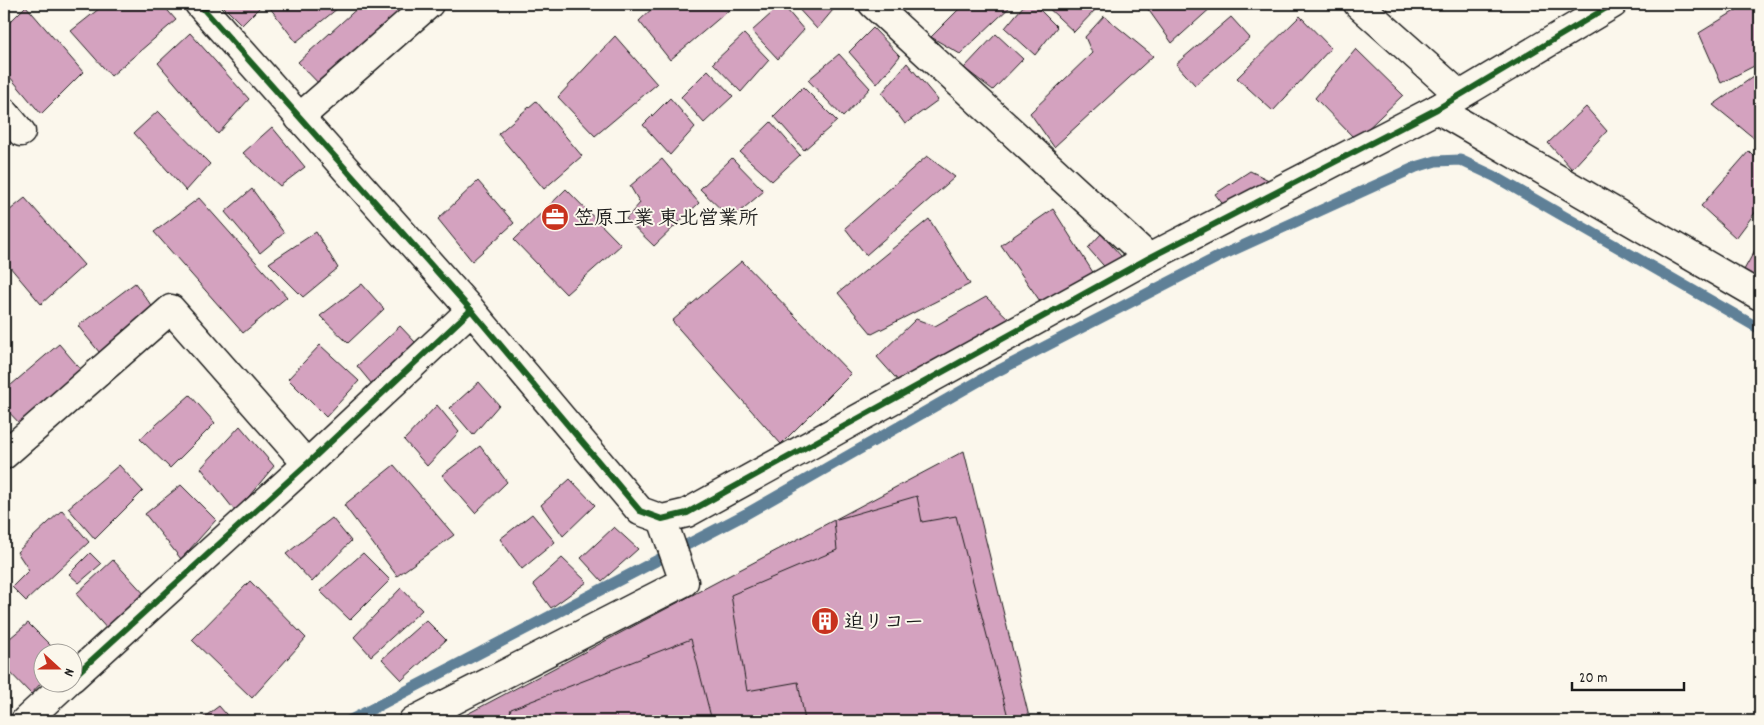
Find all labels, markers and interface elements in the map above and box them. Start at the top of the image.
office icon: 笠原工業 東北営業所 [540,202,570,232]
place label: 笠原工業 東北営業所 [574,206,759,234]
building icon: 迫リコー [810,606,840,636]
place label: 迫リコー [844,610,924,638]
north arrow [32,642,82,692]
scale bar [1572,660,1684,692]
text: N [58,665,79,679]
text: 20 m [1579,668,1607,690]

